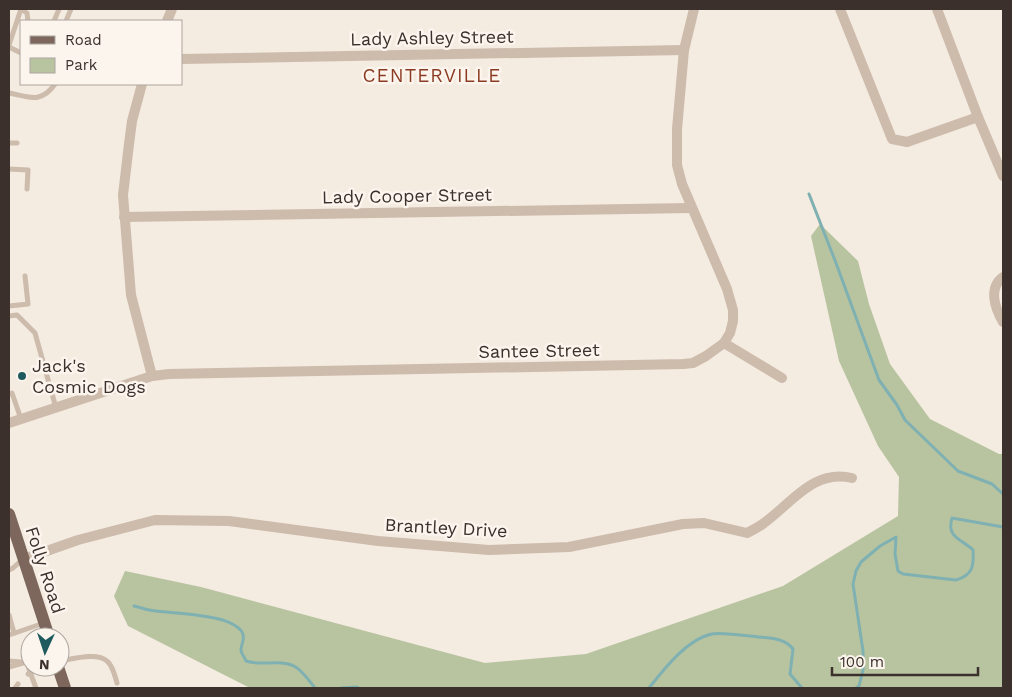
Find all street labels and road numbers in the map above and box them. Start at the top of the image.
street label: Lady Ashley Street [350,26,514,49]
street label: Lady Cooper Street [322,184,493,207]
street label: Santee Street [478,339,600,362]
street label: Brantley Drive [384,514,508,541]
street label: Folly Road [22,524,69,616]

